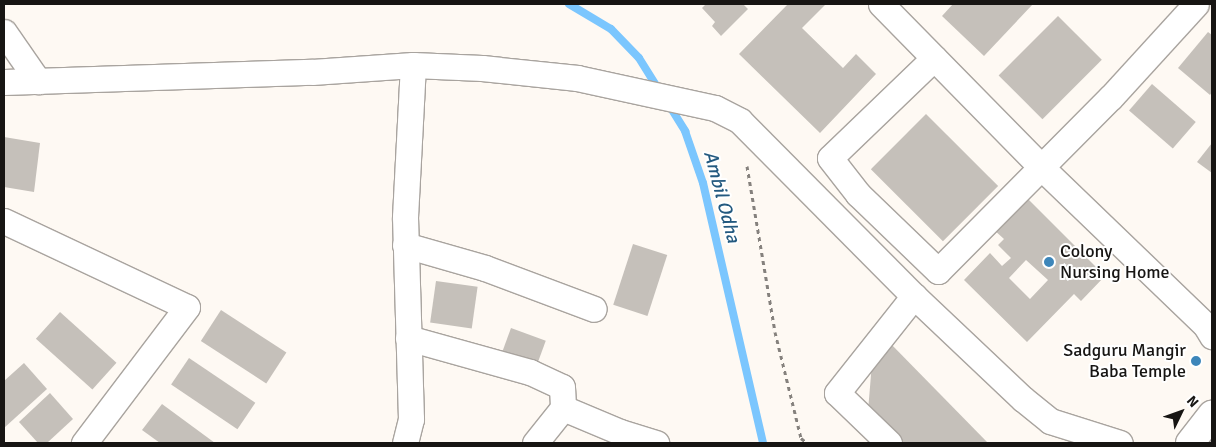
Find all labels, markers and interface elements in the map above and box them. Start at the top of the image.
water label: Ambil Odha [698,149,744,245]
place label: Colony Nursing Home [1060,241,1170,284]
marker: Colony Nursing Home [1042,255,1056,269]
place label: Sadguru Mangir Baba Temple [1063,340,1186,382]
marker: Sadguru Mangir Baba Temple [1190,355,1202,367]
north arrow [1156,387,1206,437]
text: N [1183,392,1202,411]

